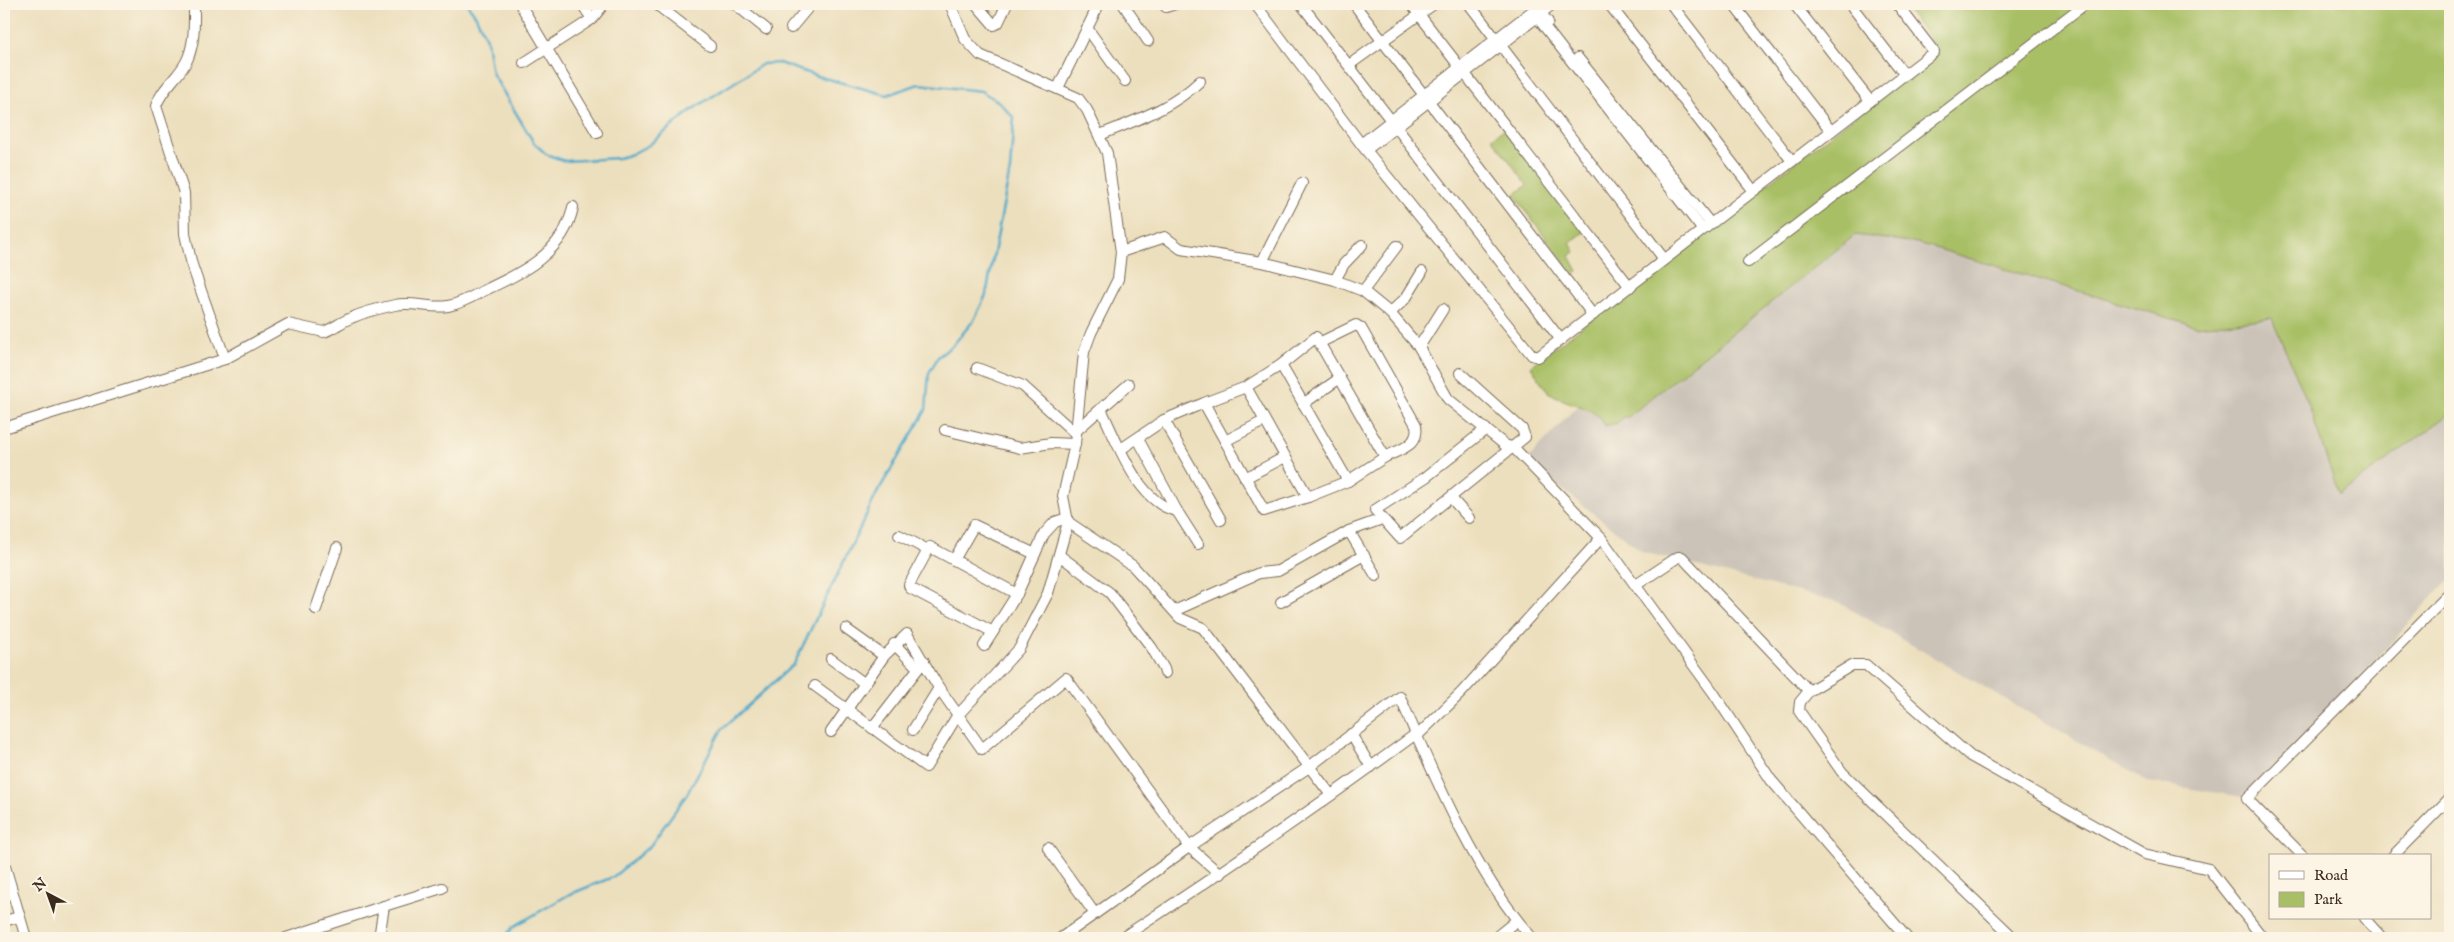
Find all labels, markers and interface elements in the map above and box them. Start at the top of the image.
legend [2269,854,2432,920]
text: Road [2314,866,2349,885]
north arrow [22,870,72,920]
text: N [29,874,51,896]
text: Park [2314,890,2344,909]

